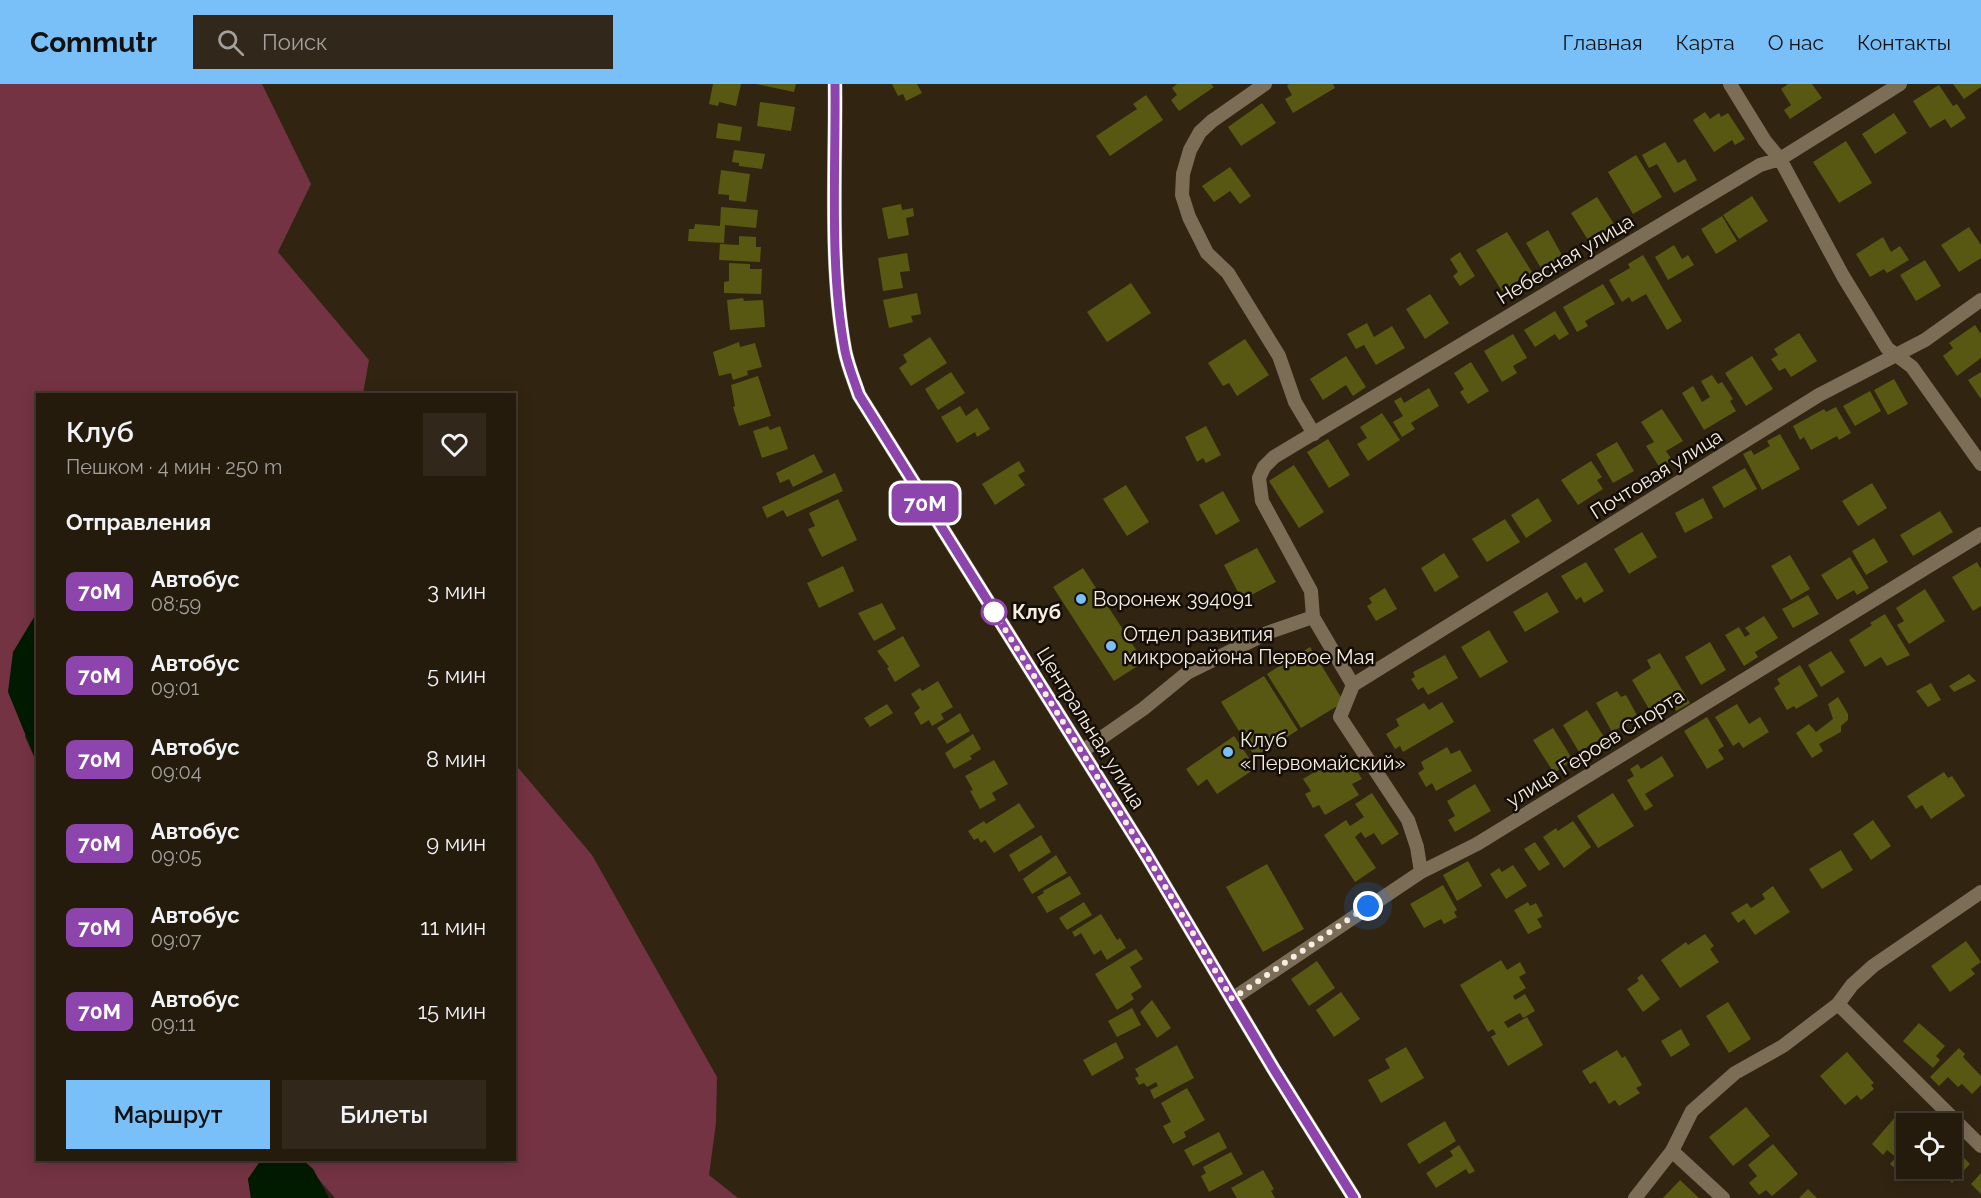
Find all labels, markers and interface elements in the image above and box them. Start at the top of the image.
search box [193,15,613,69]
text: Commutr [30,26,157,59]
icon: search [214,26,247,59]
text: Поиск [262,29,327,55]
text: Главная [1563,30,1643,55]
text: Карта [1676,30,1735,55]
text: О нас [1768,30,1824,55]
text: Контакты [1857,30,1951,55]
street label: Небесная улица [1492,209,1638,309]
button: heart [423,413,486,476]
text: Клуб [66,416,134,449]
street label: Почтовая улица [1586,424,1726,524]
text: Пешком · 4 мин · 250 m [66,455,282,479]
line badge: 70М [890,484,960,522]
text: 70М [904,491,946,516]
text: Отправления [66,509,211,535]
text: Автобус [151,566,240,592]
text: 3 мин [427,578,486,604]
text: 70М [78,579,121,604]
place label: Воронеж 394091 [1093,587,1253,611]
text: 08:59 [151,592,201,616]
marker: Воронеж 394091 [1074,592,1088,606]
marker: Клуб [981,599,1007,625]
place label: Клуб [1012,600,1061,624]
place label: Отдел развития микрорайона Первое Мая [1123,622,1375,669]
marker: Отдел развития микрорайона Первое Мая [1104,639,1118,653]
street label: Центральная улица [1032,643,1150,813]
text: Автобус [151,650,240,676]
text: 5 мин [427,662,486,688]
text: 70М [78,663,121,688]
text: 09:01 [151,676,199,700]
street label: улица Героев Спорта [1502,683,1688,813]
place label: Клуб «Первомайский» [1240,728,1406,775]
text: Автобус [151,734,240,760]
marker: Клуб «Первомайский» [1221,745,1235,759]
text: 8 мин [426,746,486,772]
text: 70М [78,747,121,772]
text: 09:04 [151,760,202,784]
text: Автобус [151,818,240,844]
text: 9 мин [426,830,486,856]
text: 70М [78,831,121,856]
text: 09:05 [151,844,202,868]
your location [1353,891,1383,921]
text: Автобус [151,902,240,928]
text: 11 мин [420,914,486,940]
text: 70М [78,915,121,940]
text: 09:07 [151,928,201,952]
text: Автобус [151,986,240,1012]
text: 15 мин [418,998,486,1024]
text: 70М [78,999,121,1024]
text: 09:11 [151,1012,196,1036]
button: Маршрут [66,1080,270,1149]
button: Билеты [282,1080,486,1149]
map controls [1896,1113,1962,1179]
button: locate [1896,1113,1962,1179]

